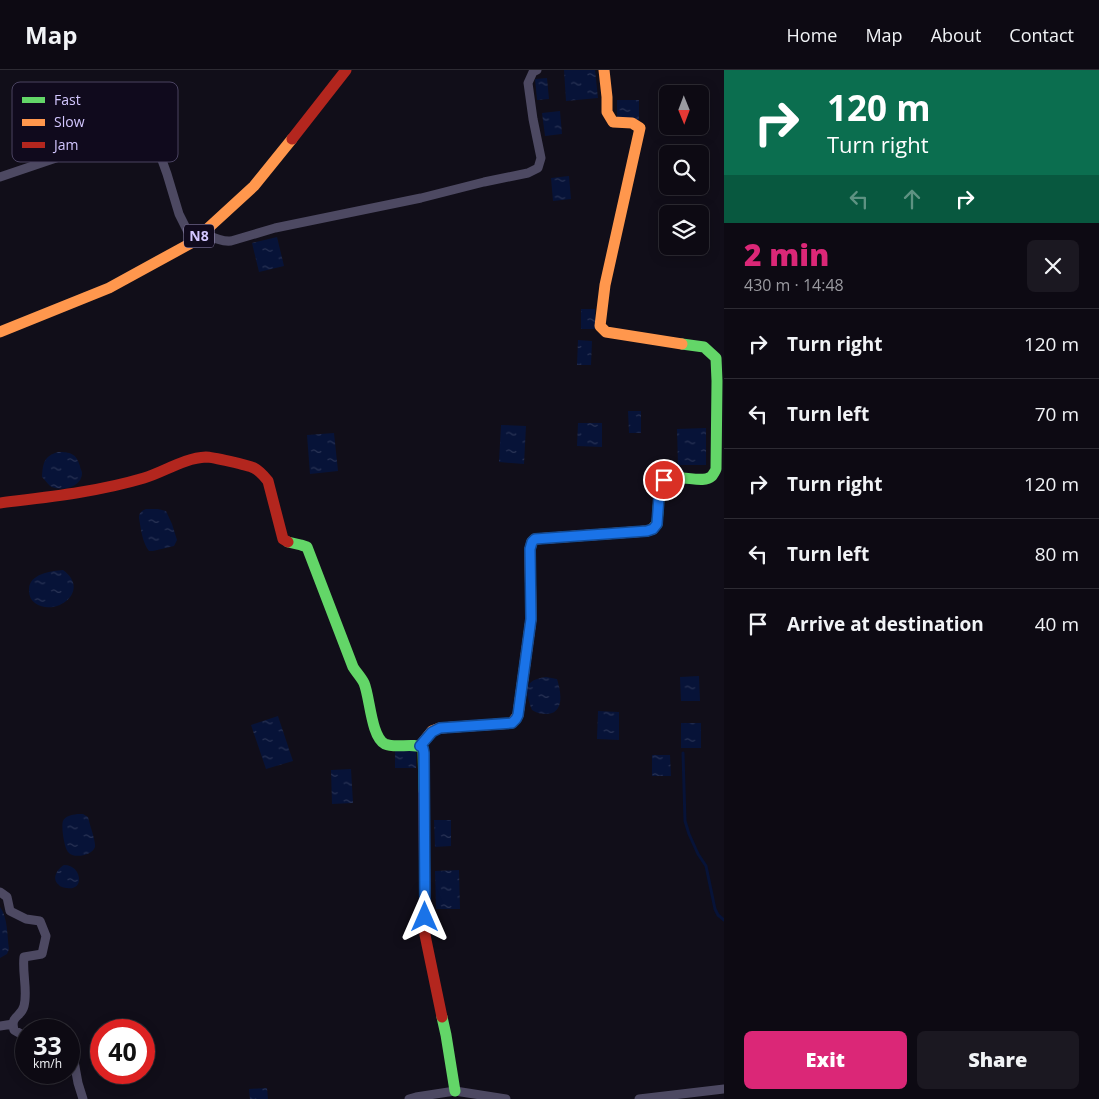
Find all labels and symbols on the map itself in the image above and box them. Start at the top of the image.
legend [12,82,178,162]
north arrow [659,85,709,135]
text: Fast [54,90,81,109]
text: Slow [54,112,85,131]
text: Jam [52,135,79,154]
road number: N8 [184,224,214,248]
pin [643,459,685,501]
position arrow [398,890,450,942]
speed limit sign: 40 [90,1019,155,1084]

